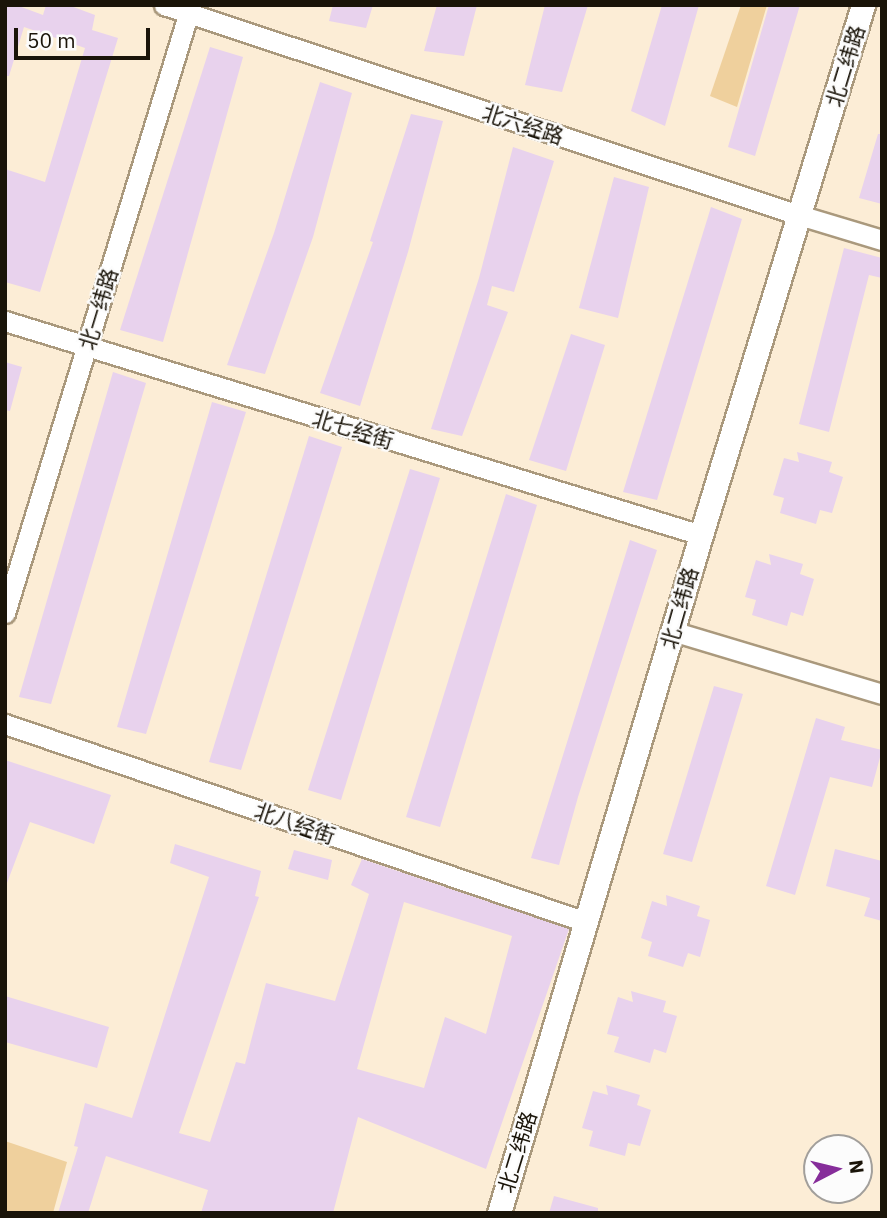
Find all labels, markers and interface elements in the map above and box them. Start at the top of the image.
scale bar [18,14,154,58]
street label: 北二纬路 [821,22,869,110]
text: 50 m [27,26,76,54]
street label: 北六经路 [479,99,567,149]
street label: 北一纬路 [74,265,122,353]
street label: 北七经街 [309,405,397,453]
street label: 北二纬路 [655,564,703,652]
street label: 北八经街 [251,797,339,849]
street label: 北二纬路 [493,1108,541,1196]
north arrow [803,1134,873,1204]
text: N [844,1158,870,1175]

